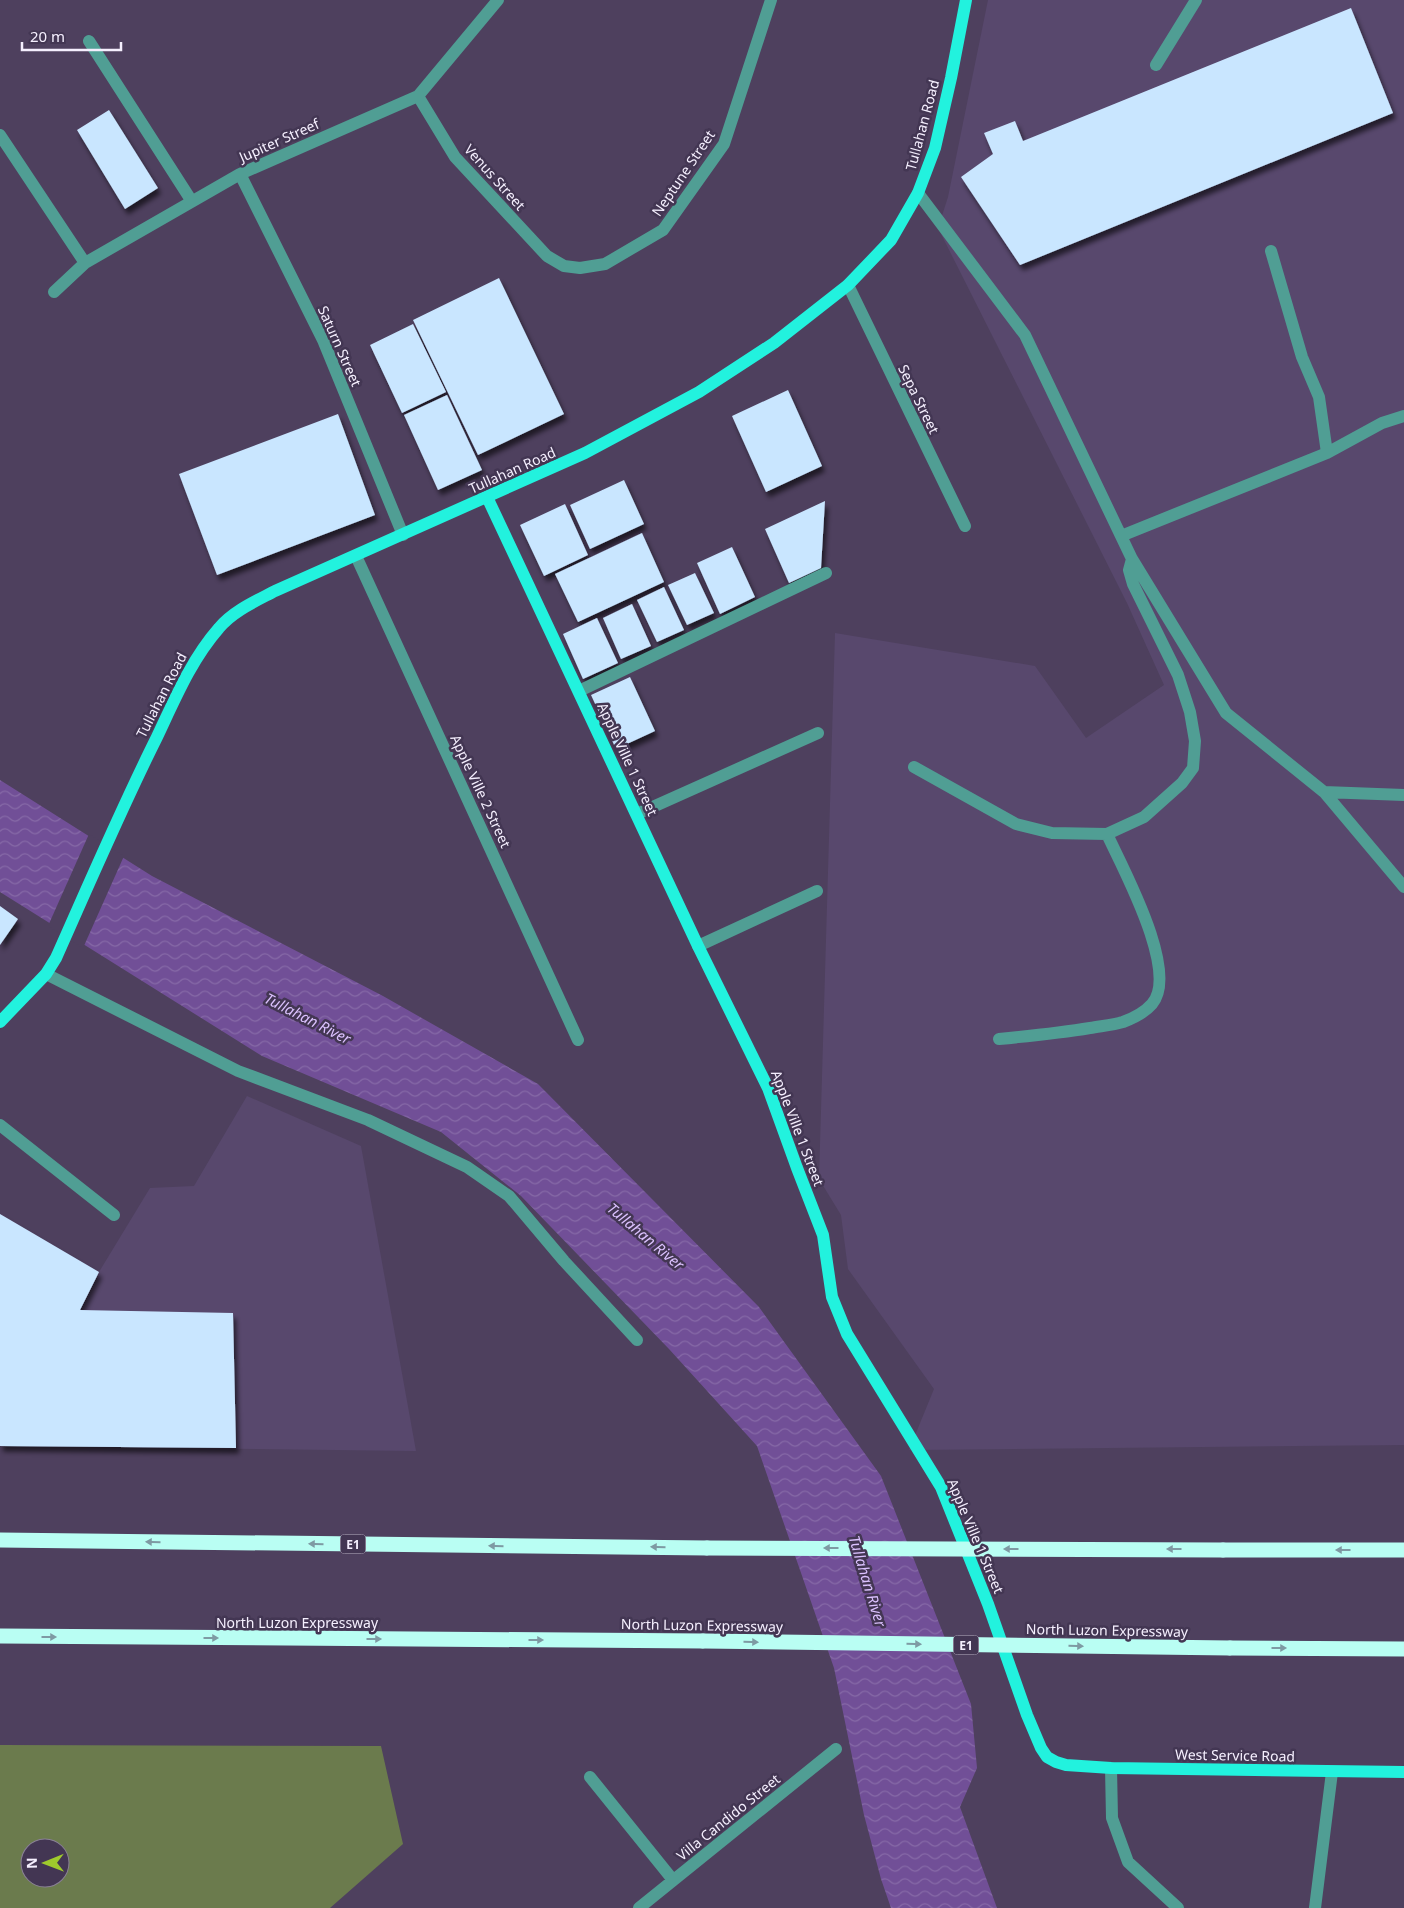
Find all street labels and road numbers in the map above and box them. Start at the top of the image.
street label: Tullahan Road [901,77,943,173]
street label: Jupiter Streef [234,113,323,167]
street label: Neptune Street [647,126,719,220]
street label: Venus Street [460,140,530,214]
street label: Saturn Street [314,303,366,389]
street label: Sepa Street [894,361,944,437]
street label: Tullahan Road [466,442,558,498]
street label: Tullahan Road [131,649,191,741]
street label: Apple Ville 1 Street [593,699,663,819]
street label: Apple Ville 2 Street [446,731,516,851]
street label: Apple Ville 1 Street [767,1067,829,1189]
street label: Apple Ville 1 Street [943,1476,1009,1596]
road number: E1 [340,1535,366,1554]
street label: North Luzon Expressway [216,1613,379,1632]
street label: North Luzon Expressway [621,1614,784,1636]
street label: North Luzon Expressway [1026,1619,1189,1641]
road number: E1 [954,1636,978,1654]
street label: West Service Road [1175,1744,1295,1766]
street label: Villa Candido Street [672,1769,784,1865]

